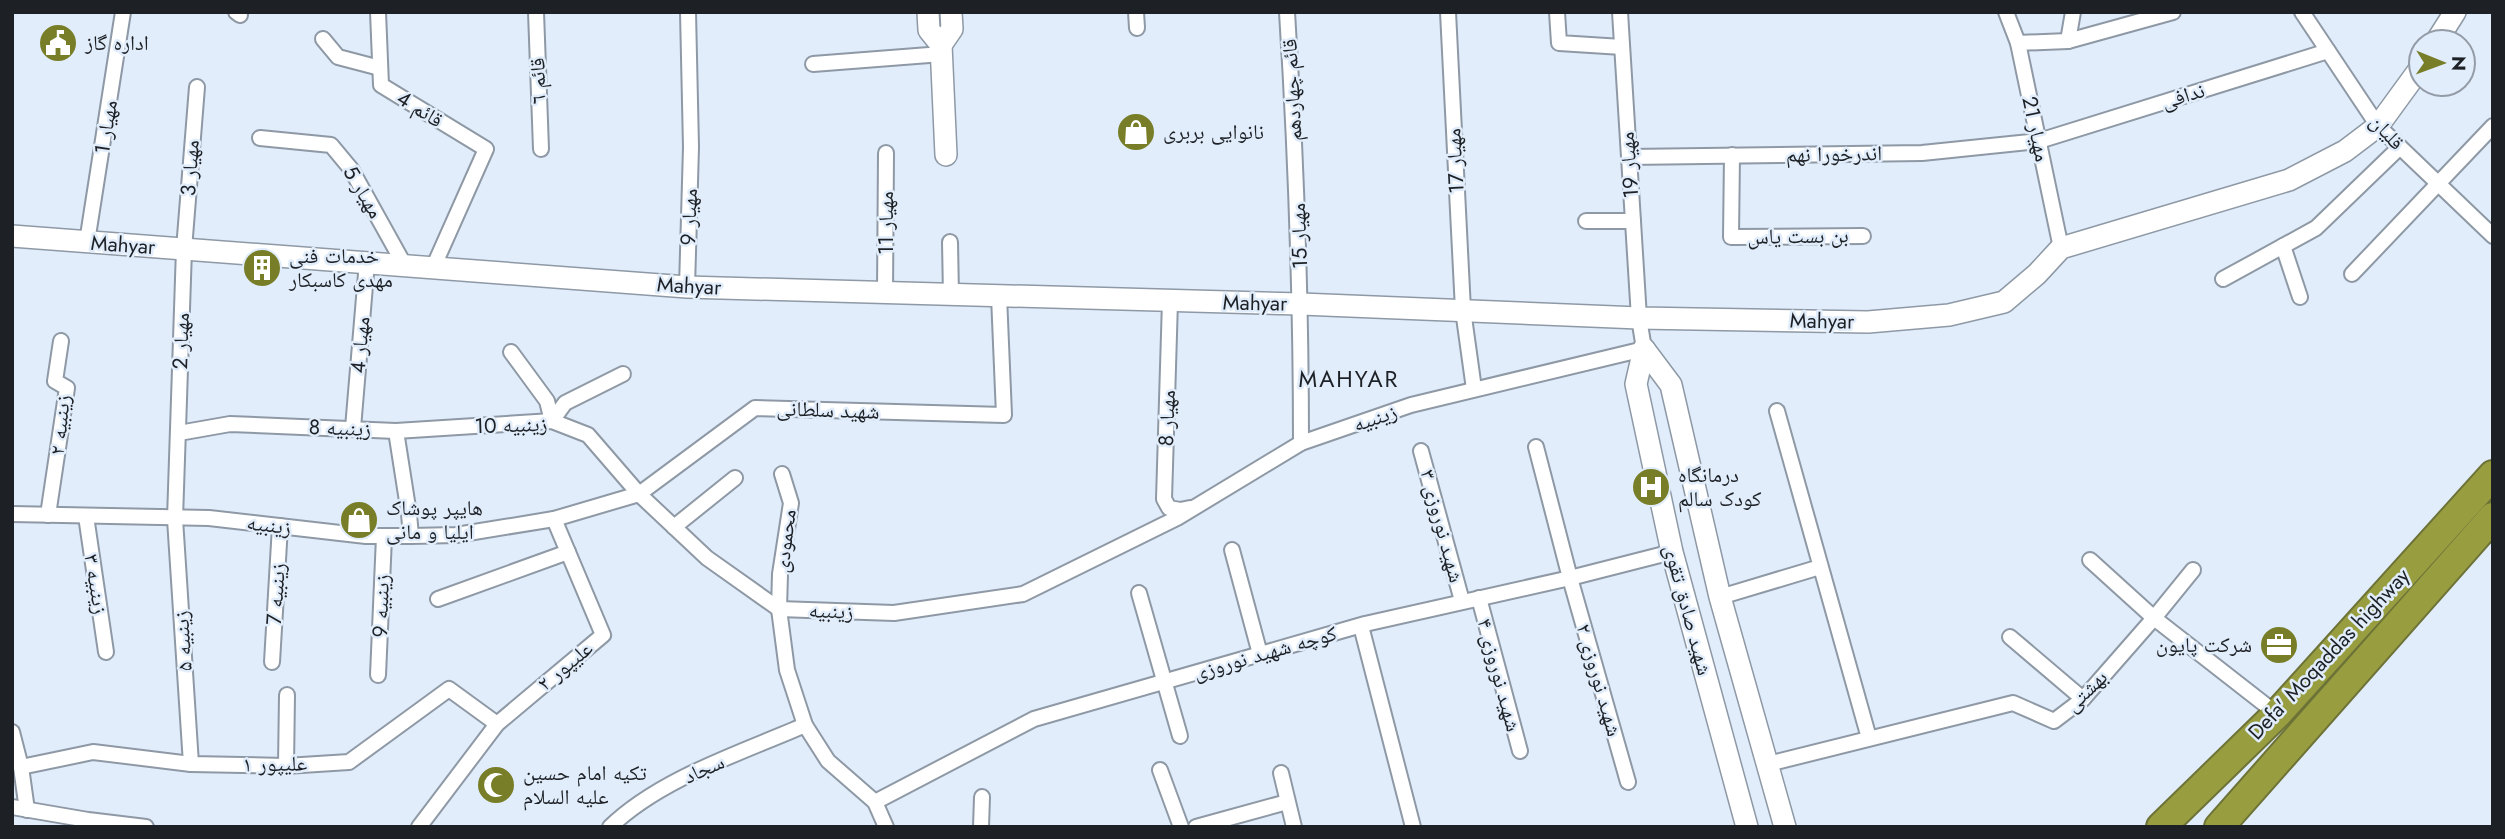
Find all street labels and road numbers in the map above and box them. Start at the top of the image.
street label: قائم چهاردهم [1274,38,1310,142]
street label: قائم ٦ [522,57,554,105]
street label: ندافی [2158,75,2208,117]
street label: قائم 4 [391,83,449,135]
street label: مهیار 21 [2014,93,2058,165]
street label: مهیار 1 [87,98,125,156]
street label: قلیان [2363,107,2411,157]
street label: مهیار 17 [1438,128,1472,194]
street label: مهیار 19 [1612,131,1646,199]
street label: اندرخورا نهم [1786,138,1882,170]
street label: مهیار 3 [173,139,207,197]
street label: مهیار 5 [336,160,390,224]
street label: مهیار 9 [673,188,705,246]
street label: مهیار 11 [871,191,901,255]
street label: مهیار 15 [1283,202,1315,270]
street label: بن بست یاس [1747,220,1849,252]
street label: Mahyar [90,228,157,262]
street label: Mahyar [656,269,723,303]
street label: Mahyar [1222,287,1288,319]
street label: Mahyar [1789,305,1855,337]
street label: مهیار 2 [165,312,197,370]
street label: مهیار 4 [343,315,377,375]
street label: مهیار 8 [1151,389,1183,447]
street label: زینبیه ۲ [42,393,78,457]
street label: شهید سلطانی [776,393,880,427]
street label: زینبیه [1349,397,1401,439]
street label: زینبیه 10 [474,409,548,441]
street label: زینبیه 8 [308,412,372,444]
street label: شهید نوروزی ۳ [1412,466,1472,586]
street label: زینبیه [245,507,293,543]
street label: محمودی [766,508,804,574]
street label: شهید صادق تقوی [1656,541,1720,679]
street label: زینبیه ۳ [76,552,116,616]
street label: Defa' Moqaddas highway [2241,561,2417,747]
street label: زینبیه 7 [259,562,293,626]
street label: زینبیه 9 [365,574,397,638]
street label: زینبیه [808,595,854,627]
street label: زینبیه ۵ [166,610,200,672]
street label: شهید نوروزی ۴ [1469,615,1529,735]
street label: کوچه شهید نوروزی [1190,618,1341,688]
street label: شهید نوروزی ۲ [1569,620,1629,740]
street label: علیپور ۲ [531,634,600,698]
street label: بهشتی [2058,663,2114,719]
street label: سجاد [679,747,729,791]
street label: علیپور ۱ [242,748,308,780]

